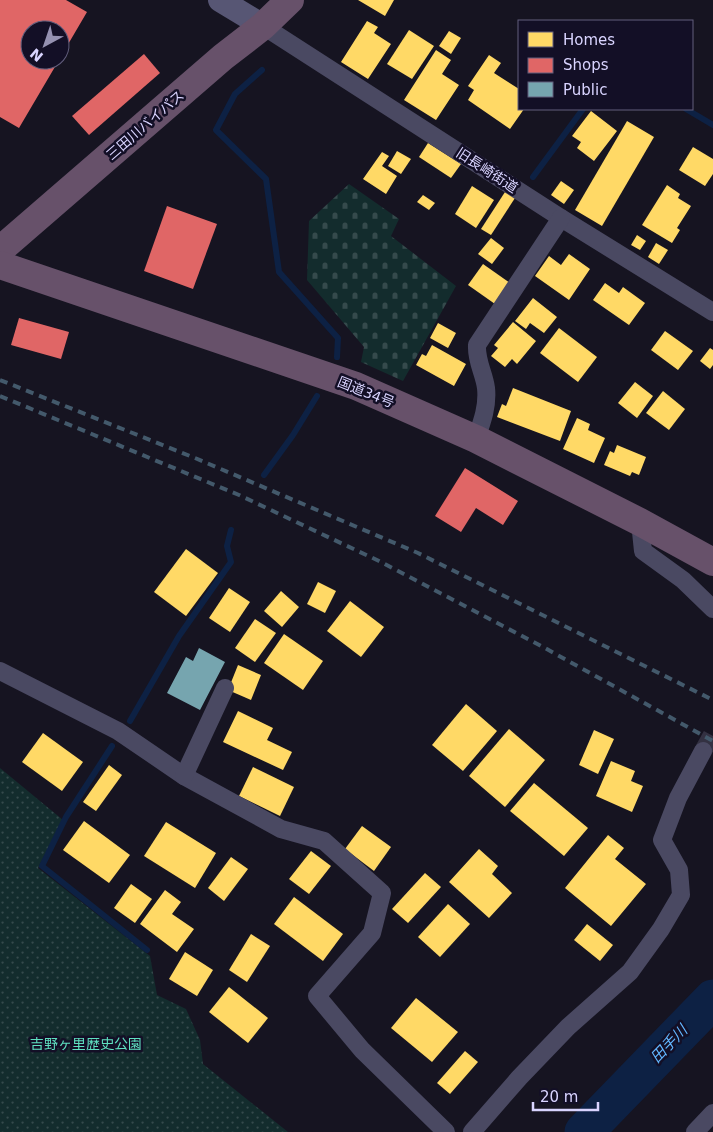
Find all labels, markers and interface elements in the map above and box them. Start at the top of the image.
north arrow [20,20,70,70]
legend [518,20,693,110]
text: Homes [563,31,615,49]
text: N [27,45,46,65]
text: Shops [563,56,609,74]
text: Public [563,81,607,99]
street label: 三田川バイパス [103,87,187,163]
street label: 旧長崎街道 [453,144,521,196]
street label: 国道34号 [335,373,397,411]
water label: 田手川 [647,1020,692,1066]
park label: 吉野ヶ里歴史公園 [30,1036,142,1052]
scale bar [533,1080,598,1112]
text: 20 m [540,1088,578,1106]

